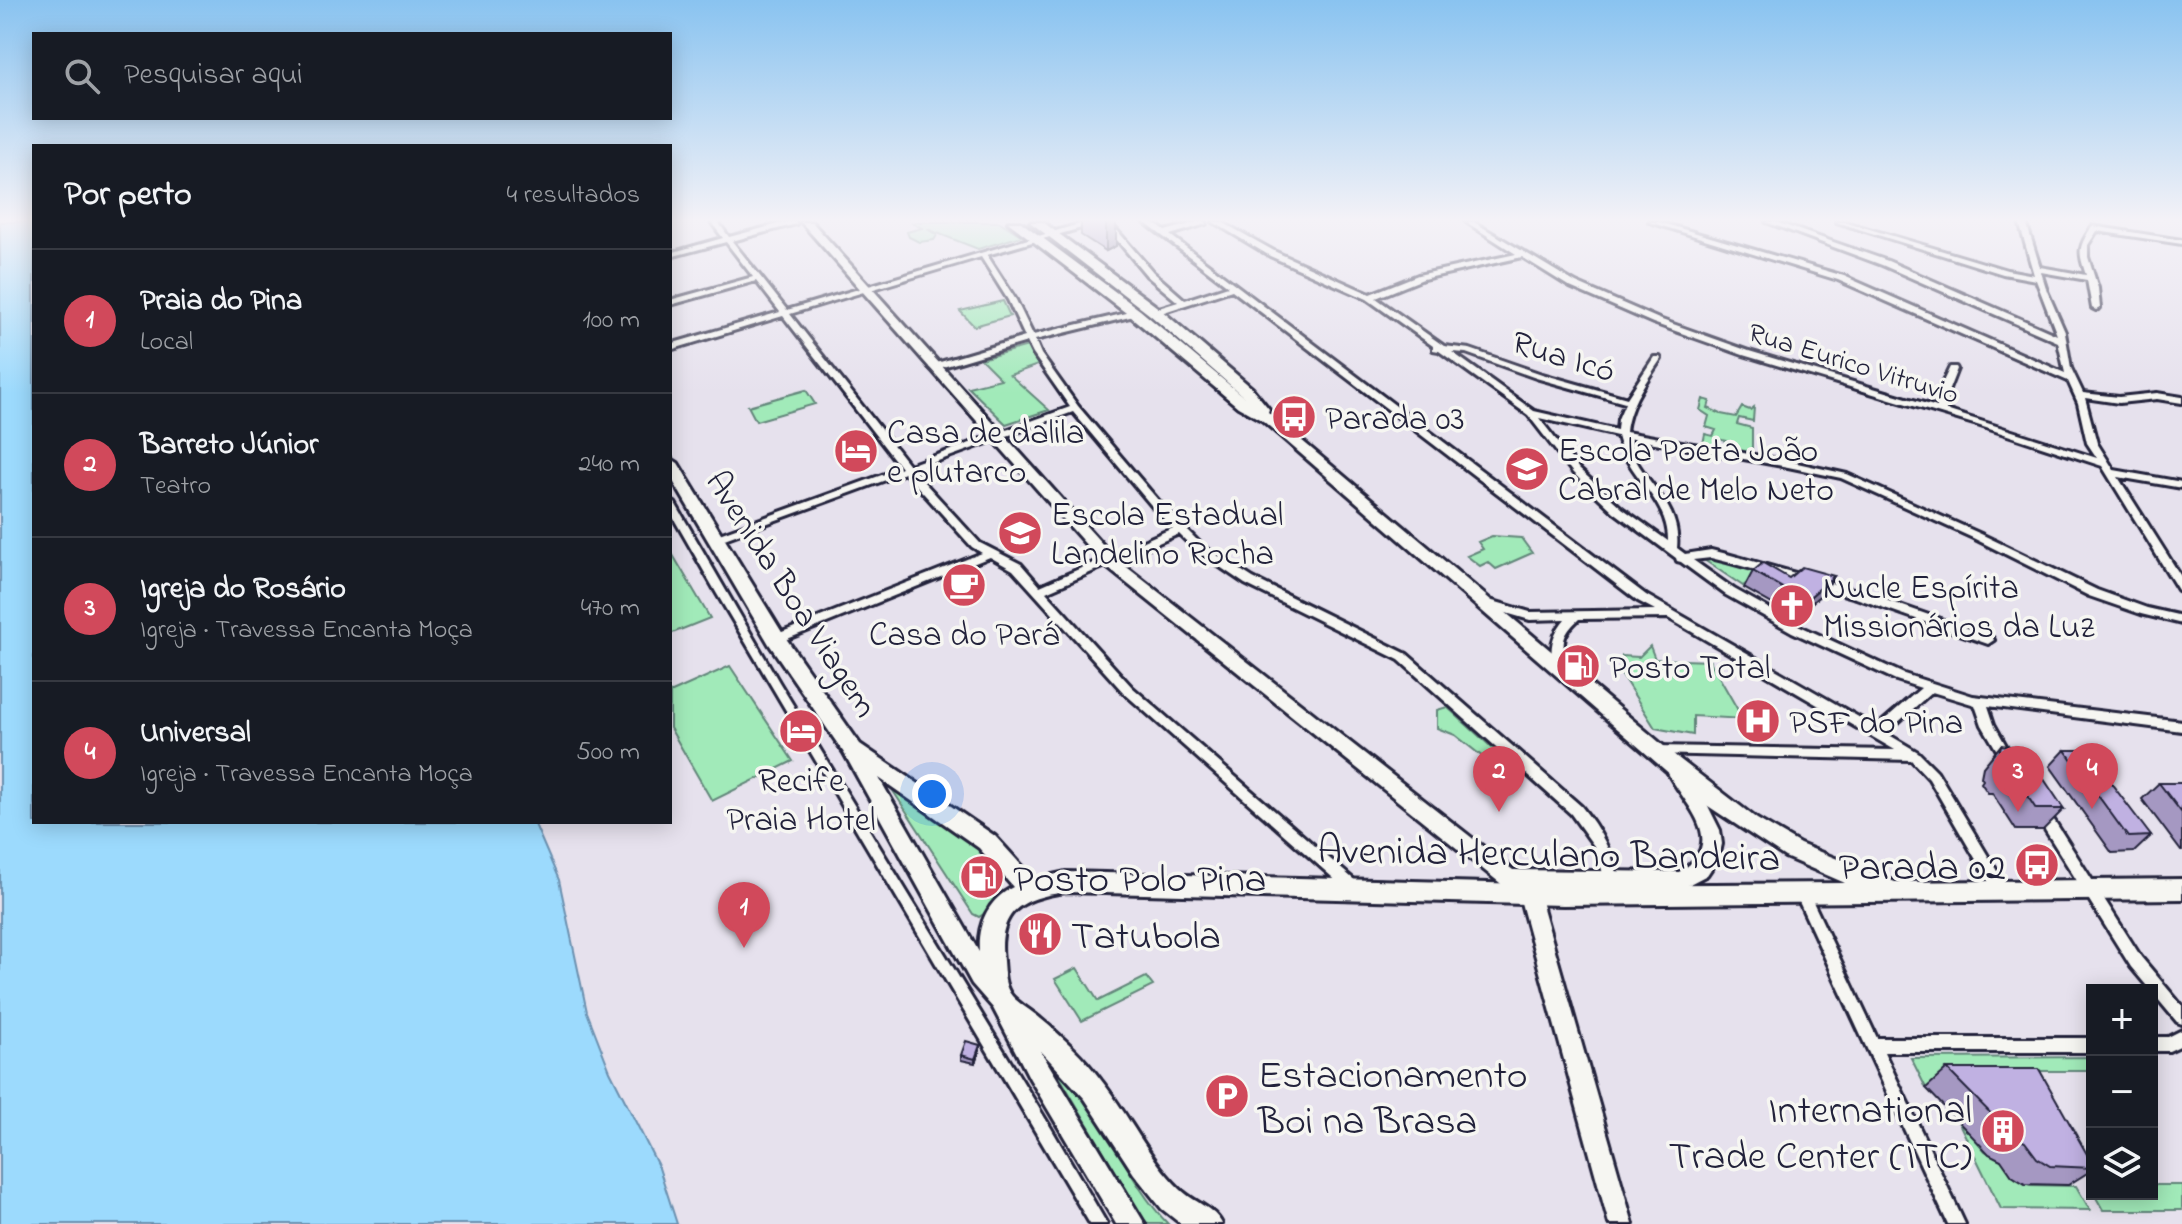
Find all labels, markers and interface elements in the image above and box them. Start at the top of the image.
search box [32,32,672,120]
icon: search [60,54,104,98]
text: Pesquisar aqui [124,54,303,98]
text: Por perto [64,171,192,221]
text: 4 resultados [507,177,640,215]
text: Praia do Pina [140,280,302,324]
text: 1 [86,302,94,340]
text: 100 m [583,302,640,340]
street label: Rua Eurico Vitruvio [1743,314,1963,417]
street label: Rua Icó [1505,319,1621,398]
text: Local [140,324,193,362]
bus stop icon: Parada 03 [1270,393,1318,441]
place label: Parada 03 [1325,396,1465,446]
place label: Casa de dalila e plutarco [887,410,1084,499]
text: Barreto Júnior [140,424,318,468]
hotel icon: Casa de dalila e plutarco [832,427,880,475]
place label: Escola Poeta João Cabral de Melo Neto [1558,428,1834,517]
school or university icon: Escola Poeta João Cabral de Melo Neto [1503,445,1551,493]
text: 2 [84,446,96,484]
text: 240 m [578,446,640,484]
street label: Avenida Boa Viagem [691,462,888,729]
text: Teatro [140,468,211,506]
place label: Escola Estadual Landelino Rocha [1051,492,1283,581]
school or university icon: Escola Estadual Landelino Rocha [996,509,1044,557]
cafe icon: Casa do Pará [940,561,988,609]
place label: Nucle Espírita Missionários da Luz [1823,565,2095,654]
text: Igreja do Rosário [140,568,346,612]
church icon: Nucle Espírita Missionários da Luz [1768,582,1816,630]
text: 3 [85,590,95,628]
text: 470 m [581,590,640,628]
text: Igreja · Travessa Encanta Moça [140,612,473,650]
place label: Casa do Pará [869,612,1059,662]
fuel station icon: Posto Total [1554,642,1602,690]
place label: Posto Total [1609,645,1771,695]
hospital icon: PSF do Pina [1734,697,1782,745]
place label: PSF do Pina [1789,700,1963,750]
hotel icon: Recife Praia Hotel [777,707,825,755]
text: Universal [140,712,251,756]
text: 4 [85,734,95,772]
text: 500 m [576,734,640,772]
pin: 4 [2066,743,2118,809]
pin: 2 [1473,746,1525,812]
pin: 3 [1992,746,2044,812]
text: Igreja · Travessa Encanta Moça [140,756,473,794]
place label: Recife Praia Hotel [726,758,876,847]
your location [912,774,952,814]
street label: Avenida Herculano Bandeira [1317,823,1781,890]
place label: Parada 02 [1838,840,2006,899]
bus stop icon: Parada 02 [2013,841,2061,889]
place label: Posto Polo Pina [1013,852,1266,911]
fuel station icon: Posto Polo Pina [958,853,1006,901]
pin: 1 [718,882,770,948]
place label: Tatubola [1071,909,1221,968]
restaurant icon: Tatubola [1016,910,1064,958]
map controls [2086,984,2158,1200]
button: + [2086,984,2158,1056]
place label: Estacionamento Boi na Brasa [1257,1048,1528,1153]
button: − [2086,1056,2158,1128]
parking icon: Estacionamento Boi na Brasa [1203,1072,1251,1120]
place label: International Trade Center (ITC) [1668,1083,1972,1188]
building icon: International Trade Center (ITC) [1979,1107,2027,1155]
button: layers [2086,1128,2158,1200]

